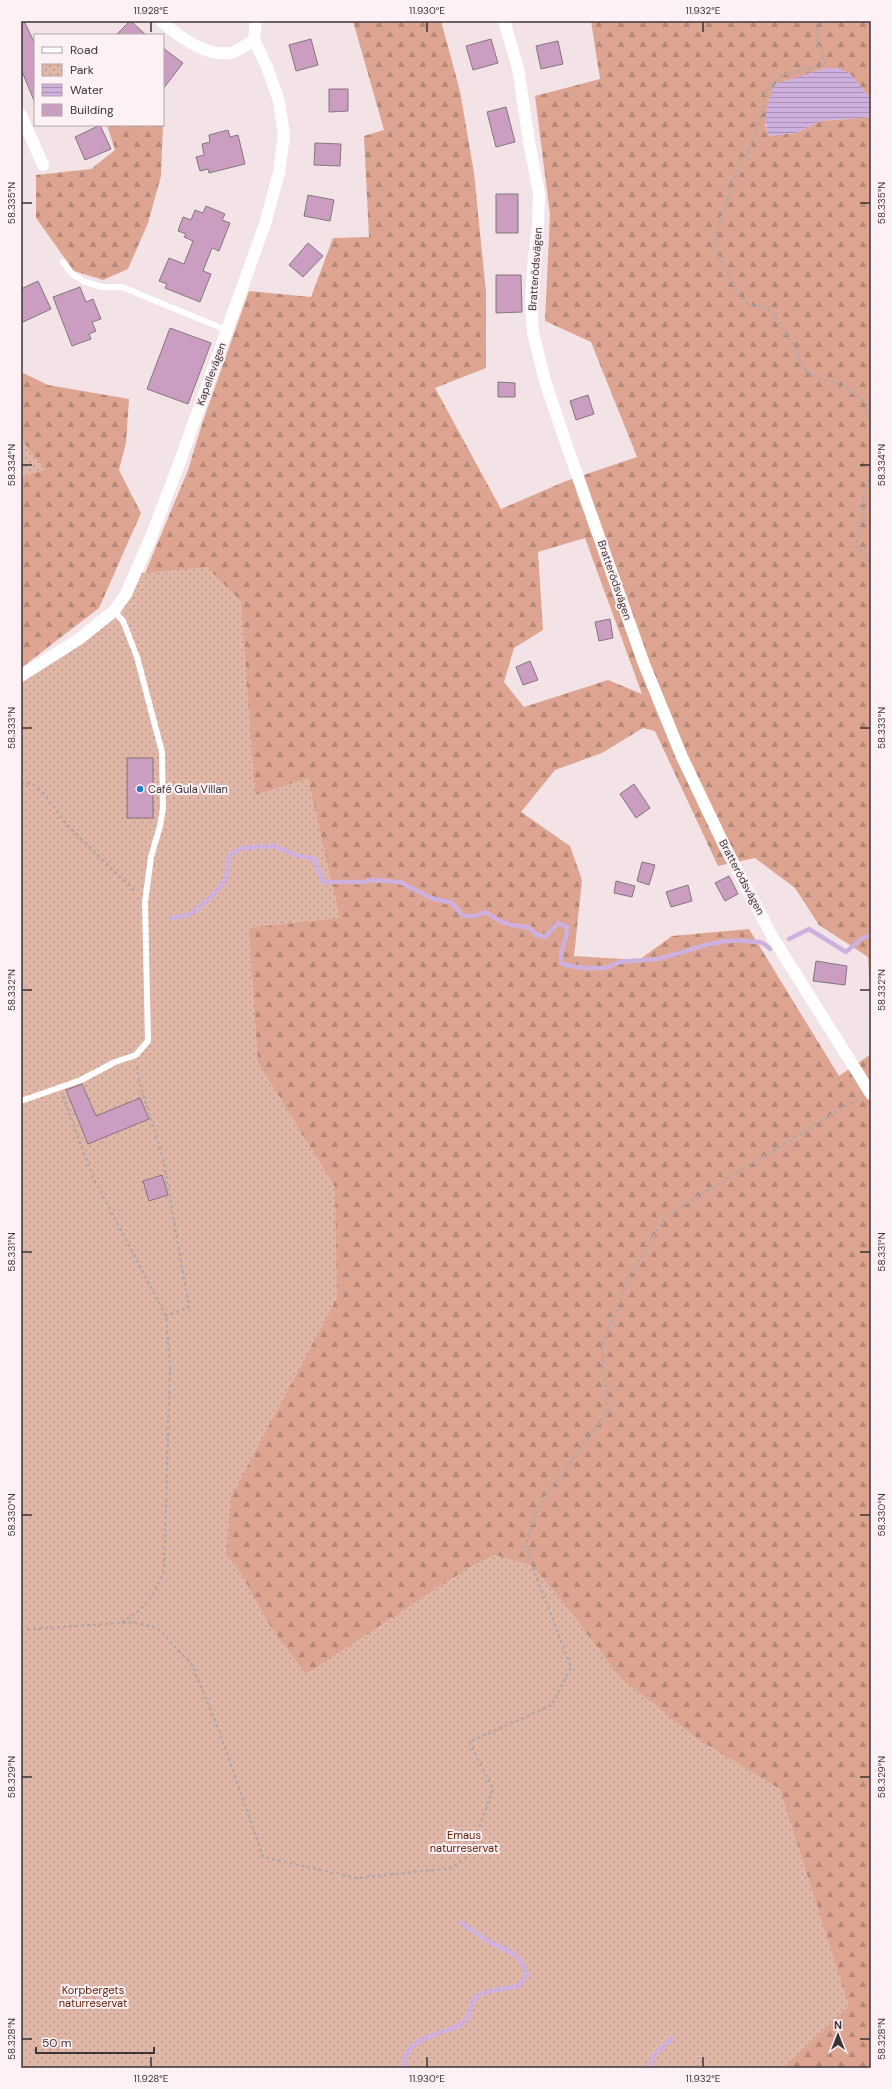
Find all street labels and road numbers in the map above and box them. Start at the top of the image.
street label: Bratterödsvägen [525,227,545,311]
street label: Kapellevägen [193,340,229,408]
street label: Bratterödsvägen [595,538,635,622]
street label: Bratterödsvägen [716,837,768,917]

